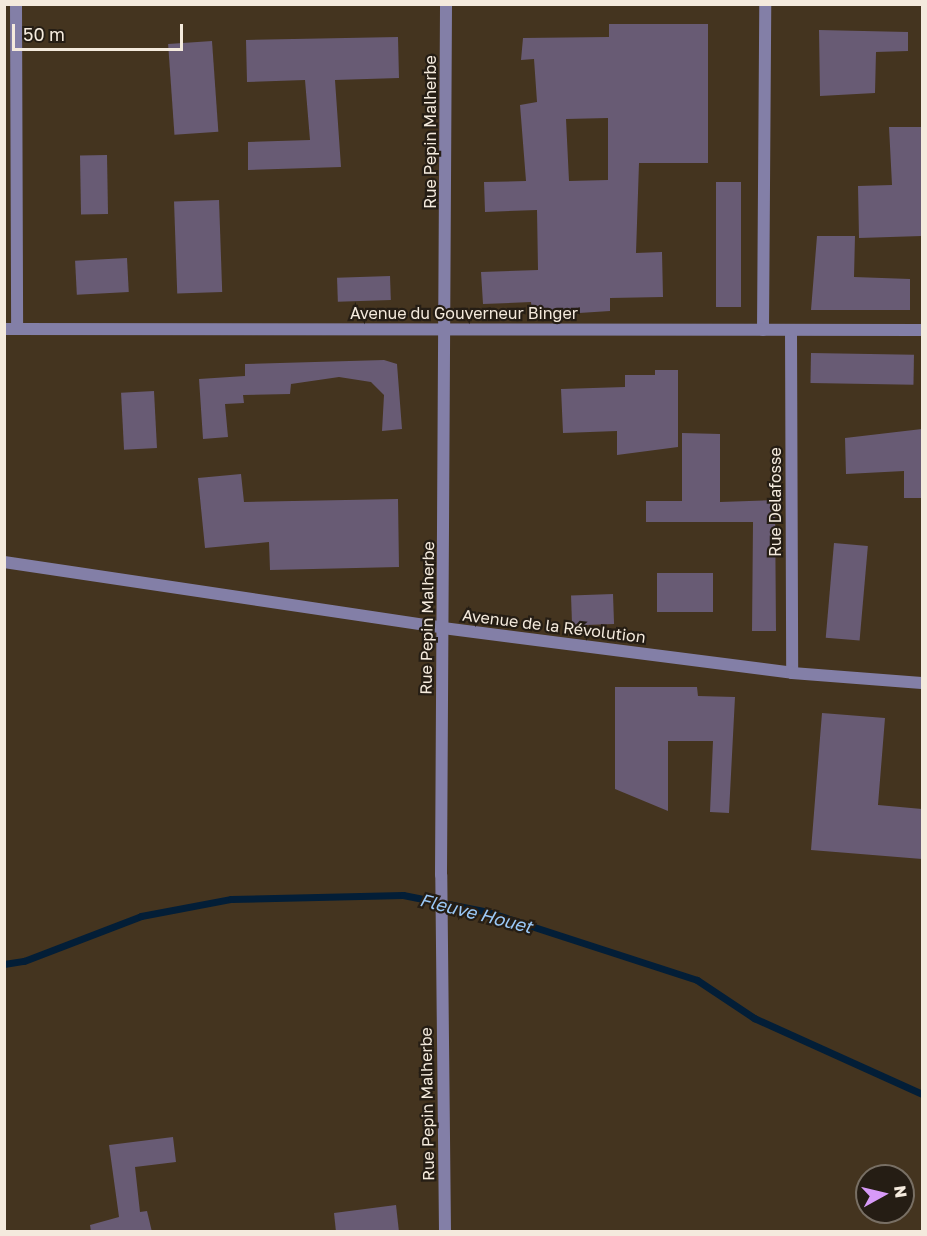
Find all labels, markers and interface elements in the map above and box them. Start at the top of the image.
scale bar [15,12,186,50]
text: 50 m [23,23,65,45]
street label: Rue Pepin Malherbe [420,55,440,209]
street label: Avenue du Gouverneur Binger [350,303,578,323]
street label: Rue Delafosse [765,447,785,557]
street label: Rue Pepin Malherbe [416,541,438,695]
street label: Avenue de la Révolution [461,605,647,647]
water label: Fleuve Houet [417,889,535,937]
street label: Rue Pepin Malherbe [416,1027,438,1181]
north arrow [855,1164,915,1224]
text: N [890,1184,912,1199]

